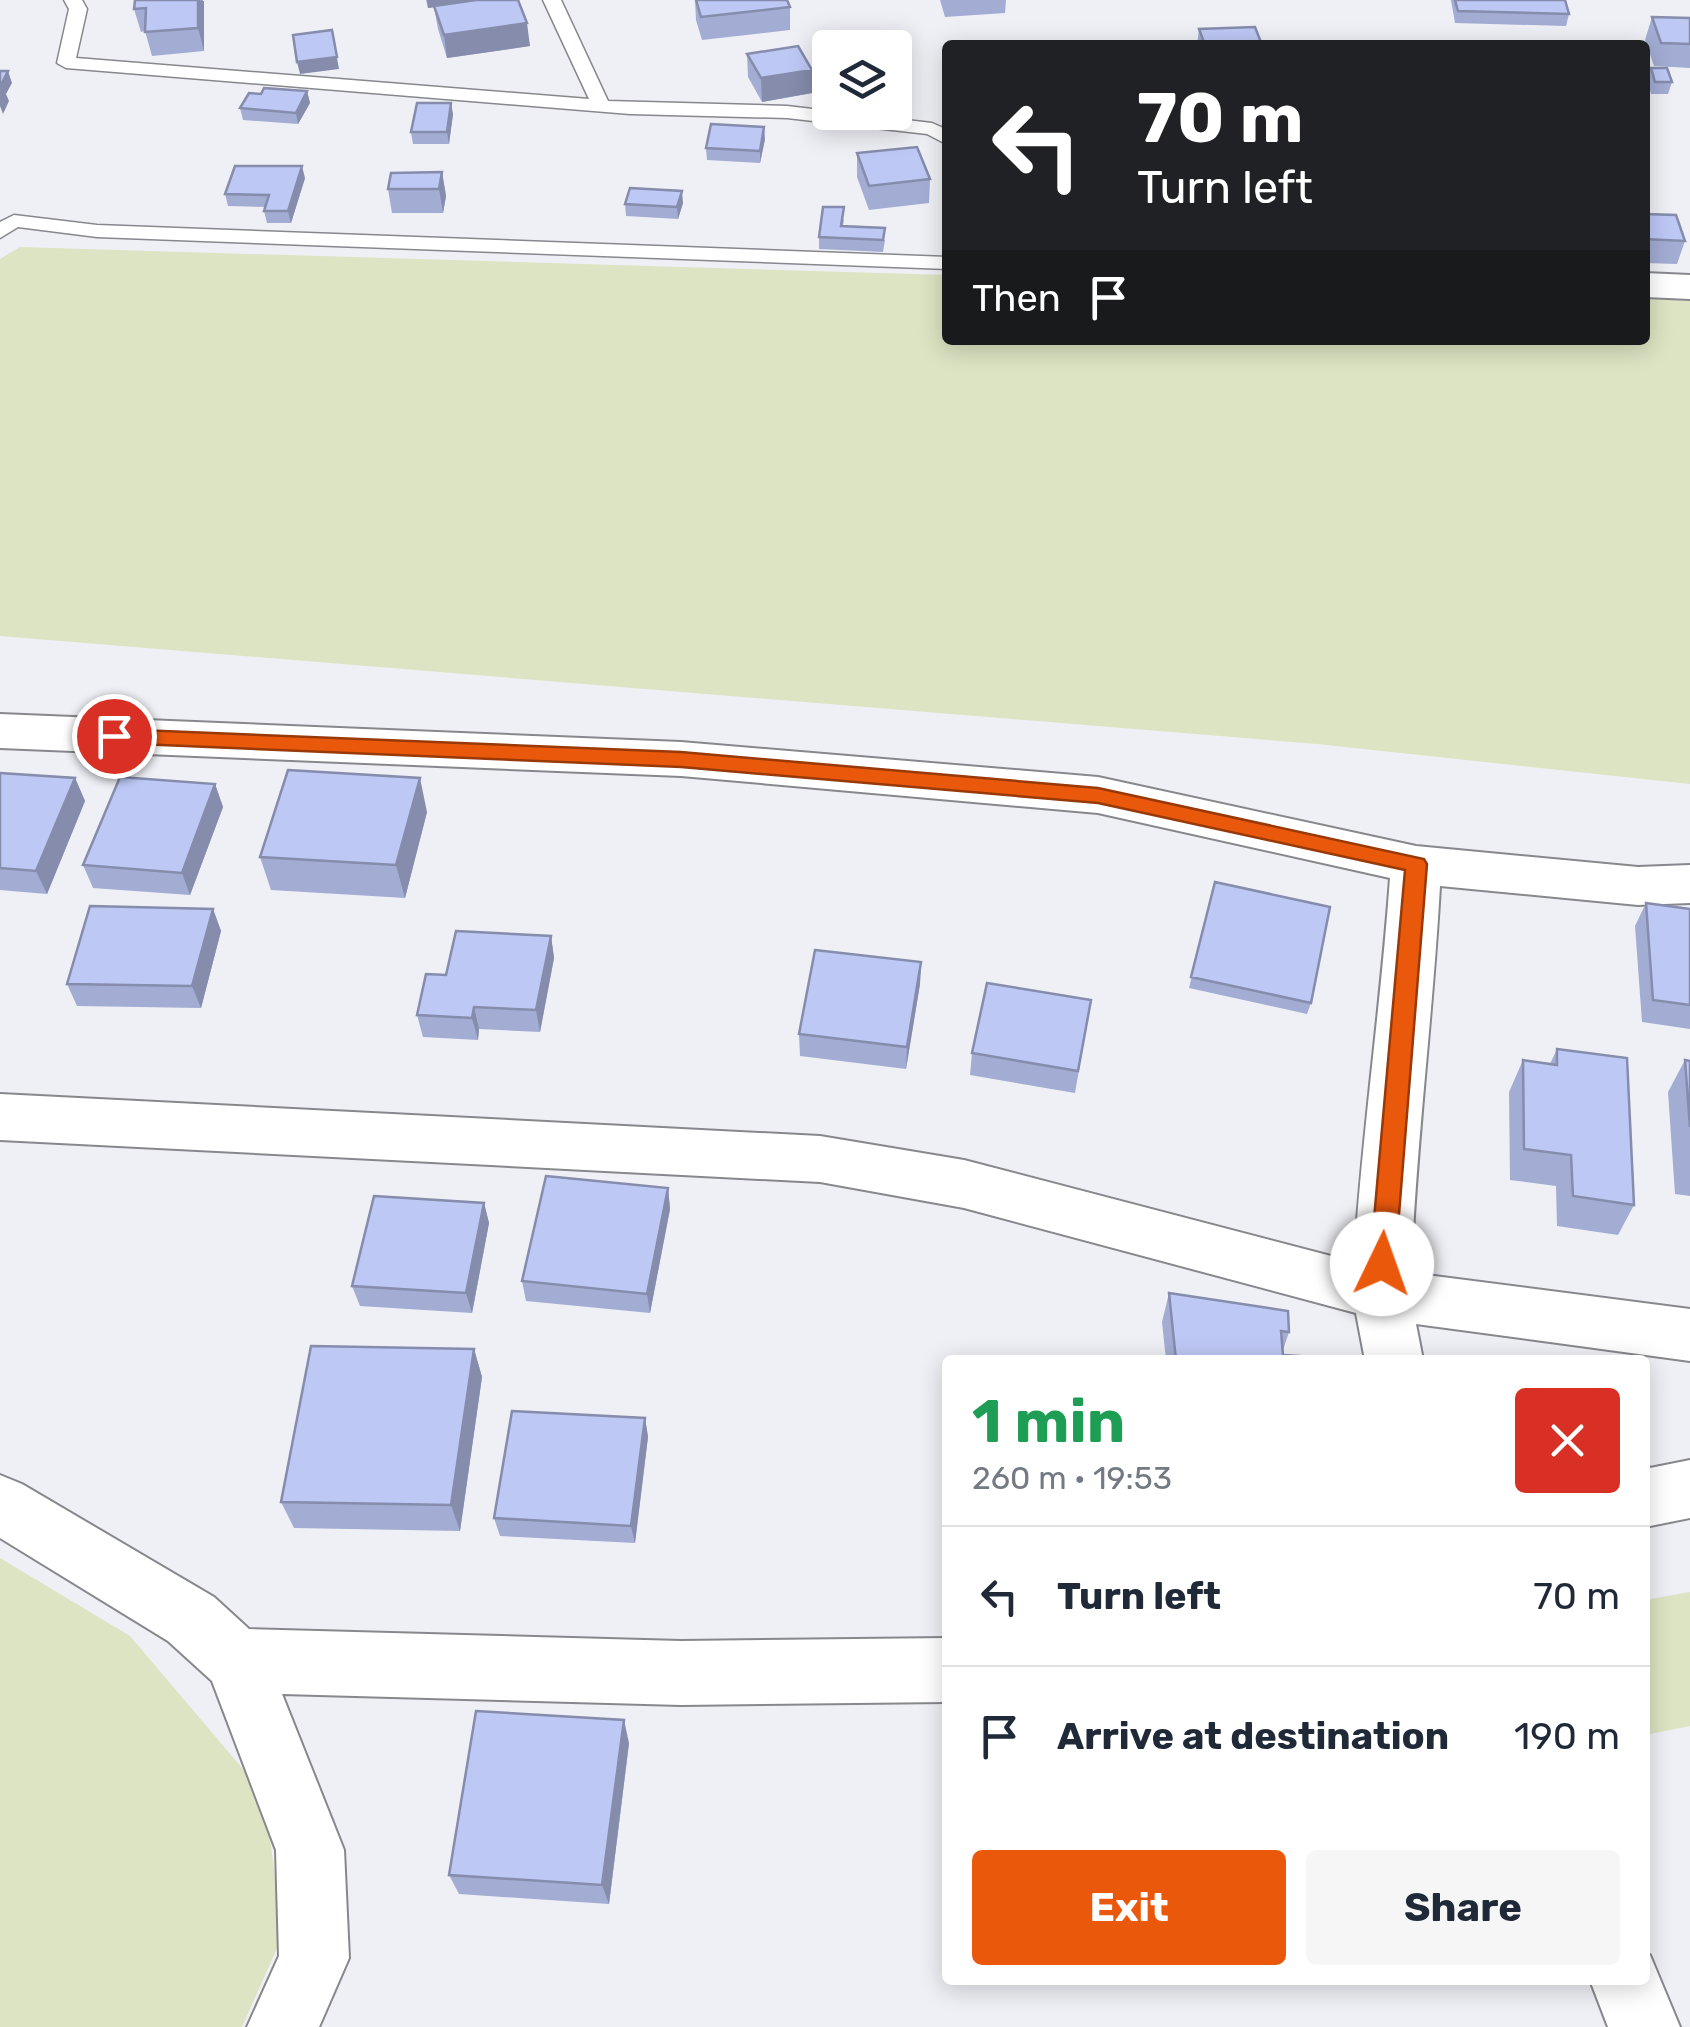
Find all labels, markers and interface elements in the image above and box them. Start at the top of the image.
map controls [812,30,912,130]
button: layers [812,30,912,130]
text: 70 m [1137,77,1304,160]
icon: left [972,80,1102,210]
text: Turn left [1137,161,1313,214]
icon: arrive [1081,270,1136,325]
text: Then [972,275,1061,321]
pin [72,694,157,779]
icon: arrive [87,709,142,764]
position arrow [1330,1212,1434,1316]
text: 1 min [972,1386,1125,1457]
button: close [1515,1388,1620,1493]
text: 260 m · 19:53 [972,1459,1172,1497]
icon: left [972,1569,1027,1624]
text: Turn left [1057,1573,1221,1619]
text: 70 m [1533,1573,1620,1619]
icon: arrive [972,1709,1027,1764]
text: Arrive at destination [1057,1713,1449,1759]
text: 190 m [1514,1713,1620,1759]
button: Exit [972,1850,1286,1965]
button: Share [1306,1850,1620,1965]

